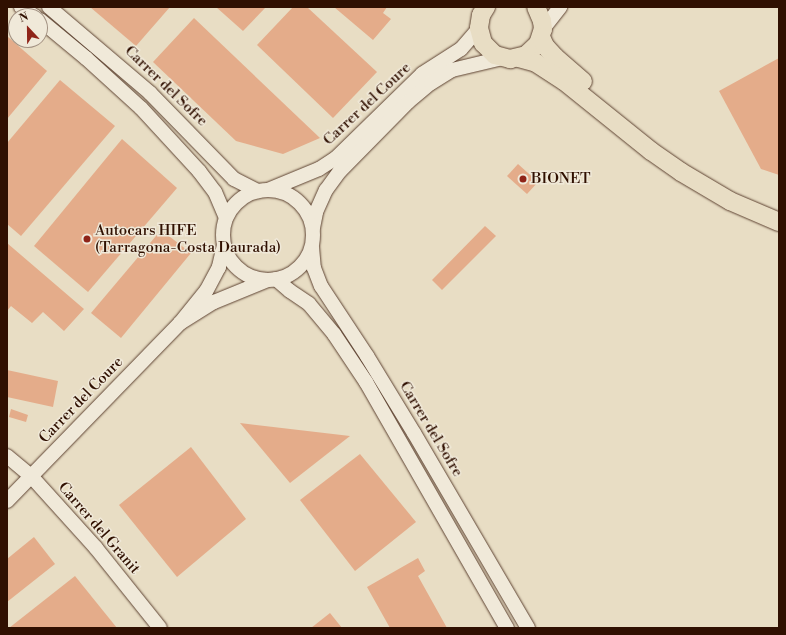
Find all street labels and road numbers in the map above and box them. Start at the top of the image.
street label: Carrer del Sofre [121,42,211,130]
street label: Carrer del Coure [320,59,414,149]
street label: Carrer del Coure [35,353,127,447]
street label: Carrer del Sofre [395,378,467,480]
street label: Carrer del Granit [54,478,144,578]

